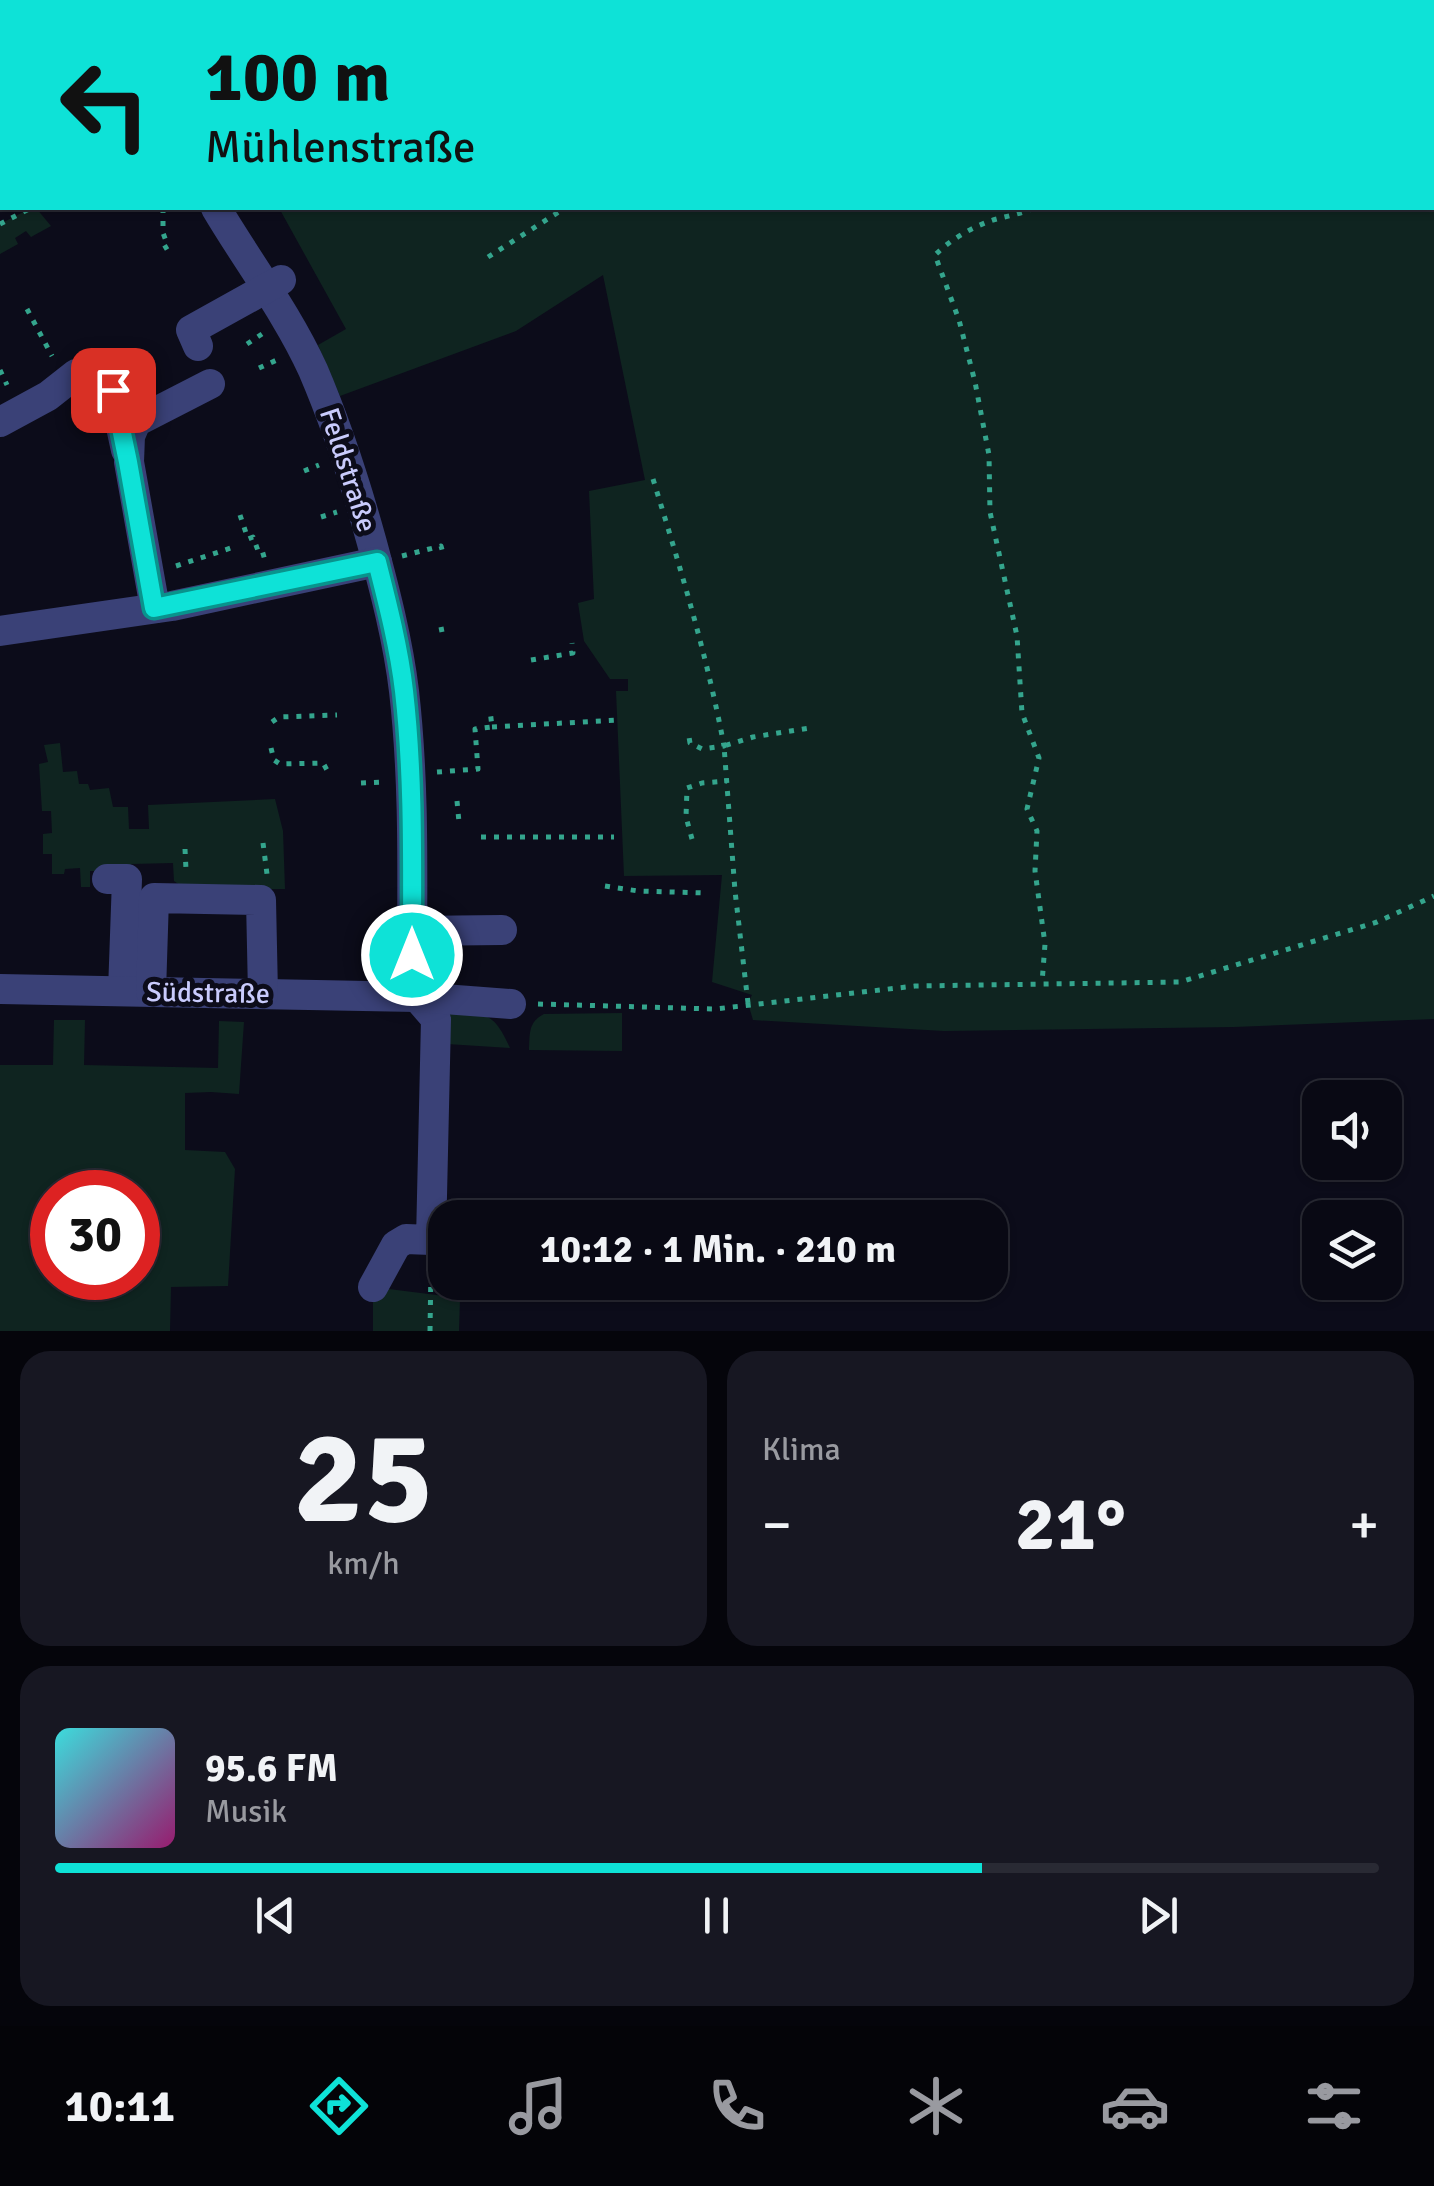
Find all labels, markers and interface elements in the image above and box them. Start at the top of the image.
text: 100 m [205,34,390,120]
icon: left [40,40,170,170]
text: Mühlenstraße [205,120,476,175]
pin [71,348,156,433]
icon: arrive [86,363,141,418]
street label: Feldstraße [312,404,384,536]
position arrow [360,903,464,1007]
street label: Südstraße [146,975,270,1011]
map controls [1302,1080,1402,1300]
button: sound [1302,1080,1402,1180]
speed limit sign: 30 [30,1170,160,1300]
button: layers [1302,1200,1402,1300]
text: 10:12 · 1 Min. · 210 m [540,1226,896,1273]
text: 25 [293,1399,434,1559]
text: Klima [762,1430,841,1469]
text: 21° [1015,1478,1126,1571]
text: − [762,1491,792,1559]
text: + [1349,1491,1379,1559]
text: km/h [327,1544,400,1583]
text: 95.6 FM [205,1745,338,1792]
text: Musik [205,1792,287,1831]
icon: previous [248,1888,303,1943]
icon: pause [689,1888,744,1943]
icon: next [1131,1888,1186,1943]
icon: directions [304,2071,374,2141]
icon: music [503,2071,573,2141]
icon: phone [702,2071,772,2141]
icon: climate [901,2071,971,2141]
icon: car [1100,2071,1170,2141]
icon: filters [1299,2071,1369,2141]
text: 10:11 [65,2079,175,2134]

